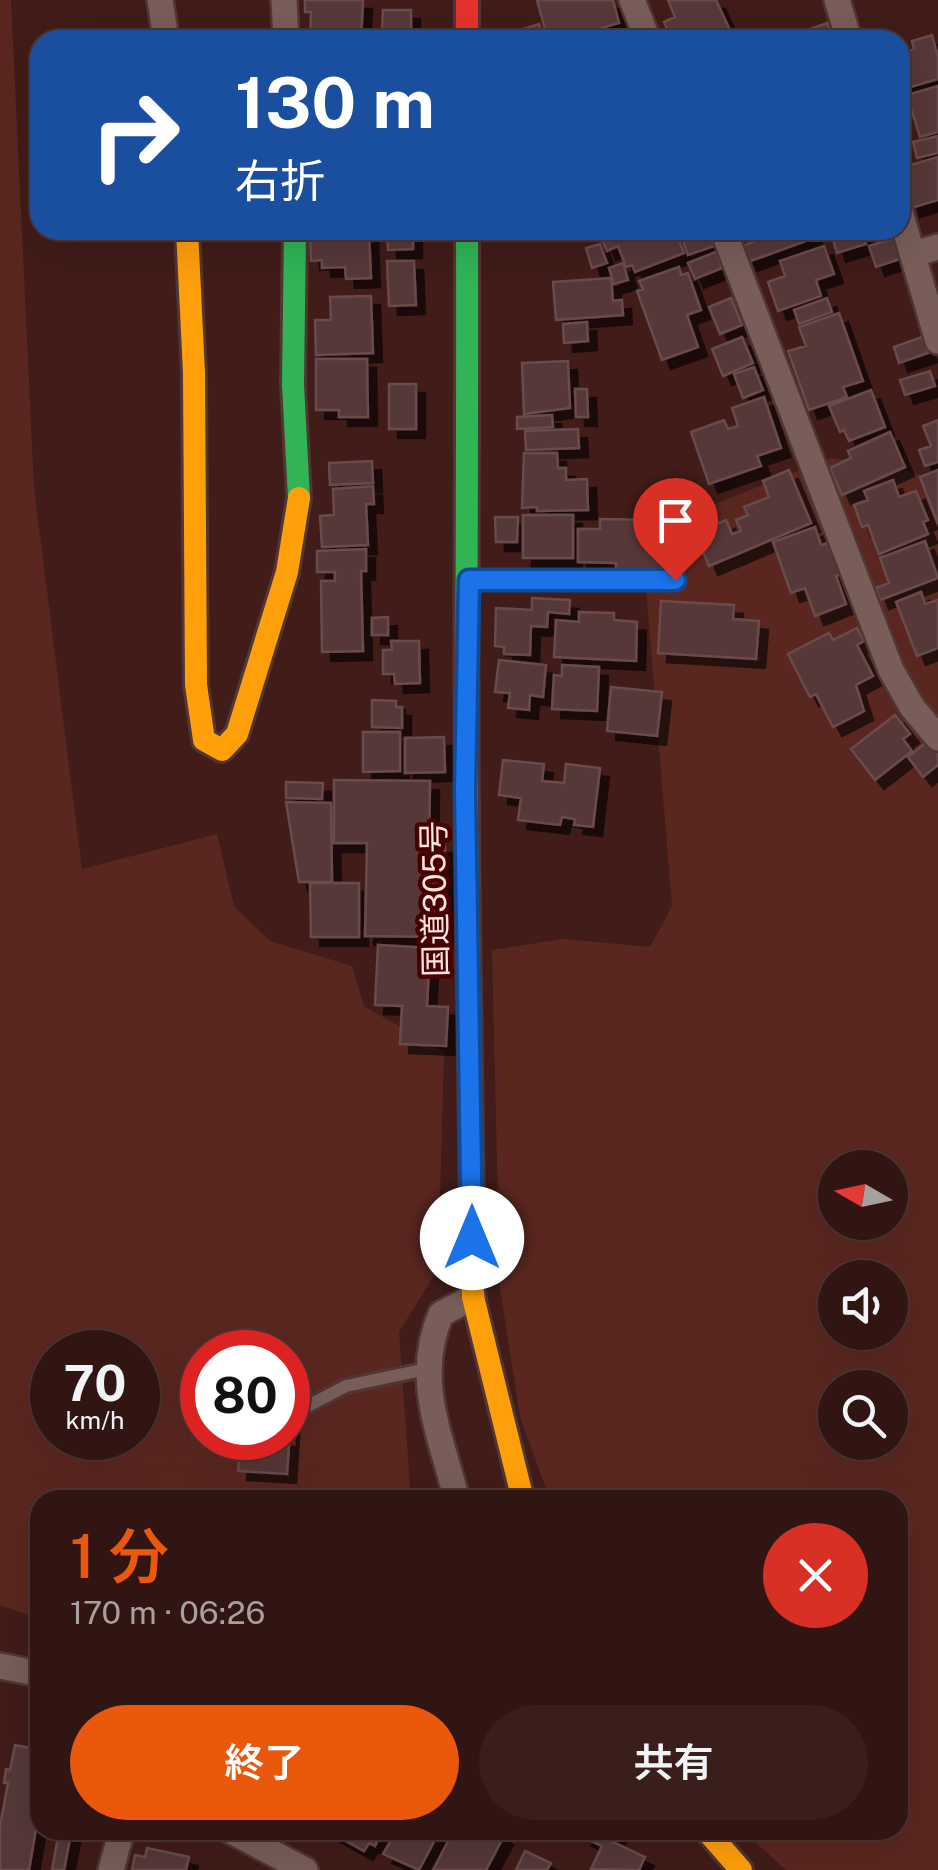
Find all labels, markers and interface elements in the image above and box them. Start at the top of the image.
text: 130 m [235,61,435,144]
icon: right [70,70,200,200]
text: 右折 [235,154,325,207]
pin [633,478,718,581]
icon: arrive [648,493,703,548]
street label: 国道305号 [415,821,454,977]
north arrow [818,1150,908,1240]
map controls [818,1150,908,1460]
position arrow [420,1186,524,1290]
button: sound [818,1260,908,1350]
speed limit sign: 80 [180,1330,310,1460]
text: 70 [63,1353,127,1412]
button: search [818,1370,908,1460]
text: km/h [66,1405,124,1435]
text: 1 分 [70,1521,169,1592]
button: close [763,1523,868,1628]
text: 170 m · 06:26 [70,1594,265,1631]
button: 終了 [70,1705,459,1820]
button: 共有 [479,1705,868,1820]

